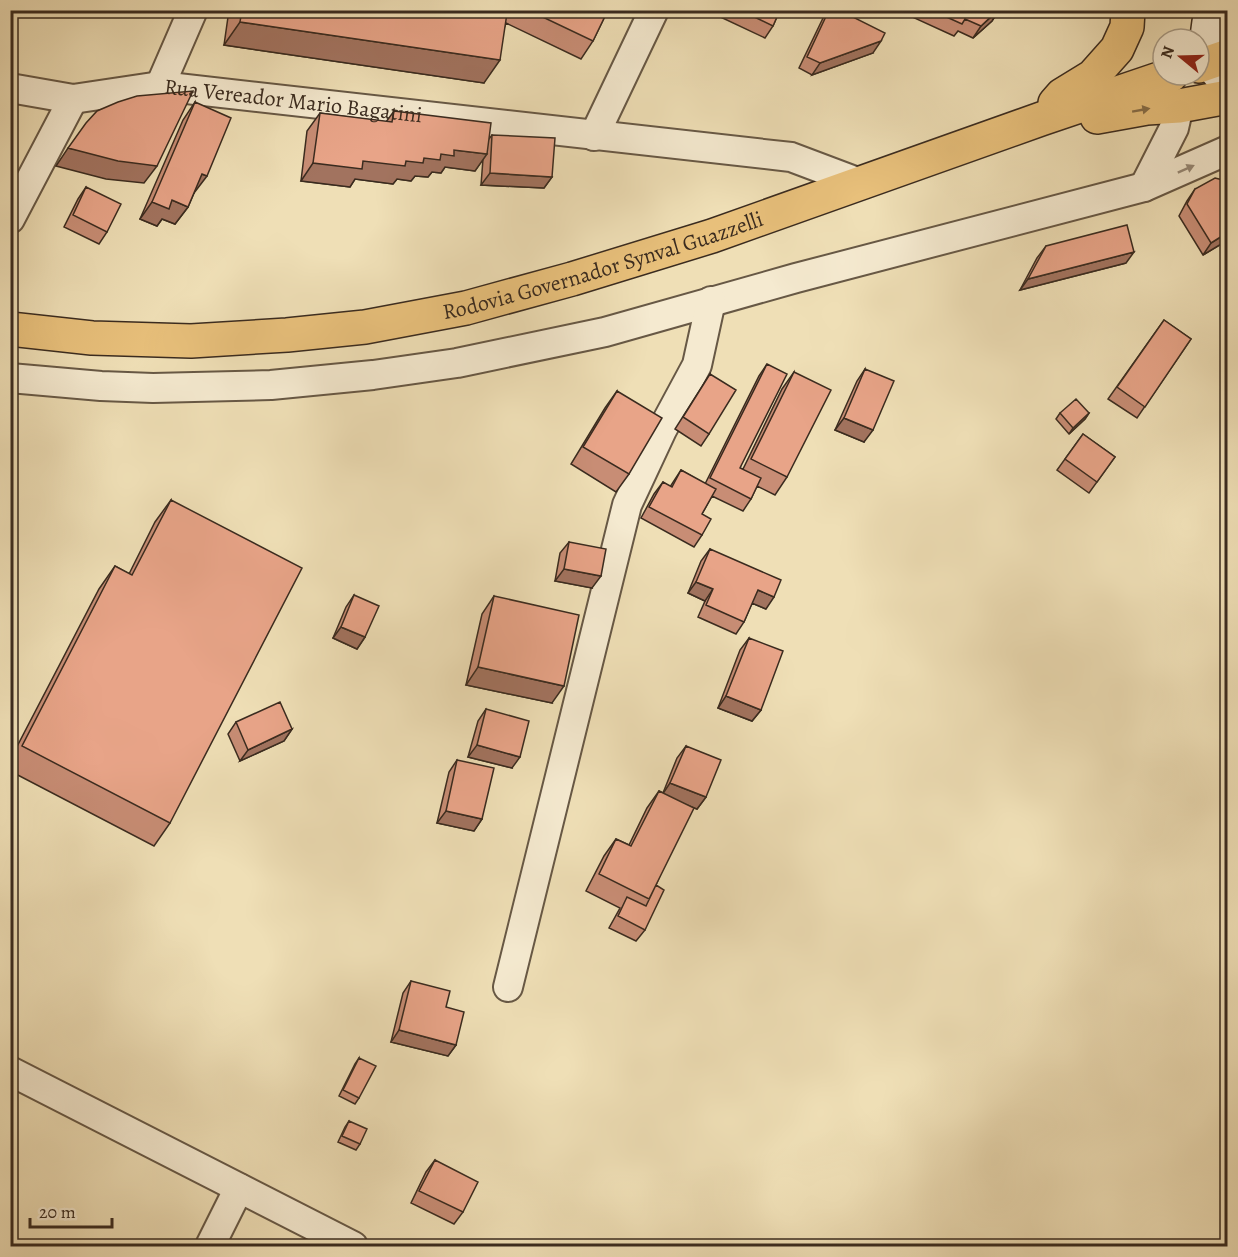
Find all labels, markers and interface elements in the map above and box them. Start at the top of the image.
north arrow [1151,27,1211,87]
text: N [1155,43,1180,62]
street label: Rua Vereador Mario Bagatini [162,72,424,130]
one-way arrow [1131,105,1150,114]
one-way arrow [1177,164,1194,173]
street label: Rodovia Governador Synval Guazzelli [440,204,767,327]
scale bar [30,1191,112,1229]
text: 20 m [39,1200,76,1224]

